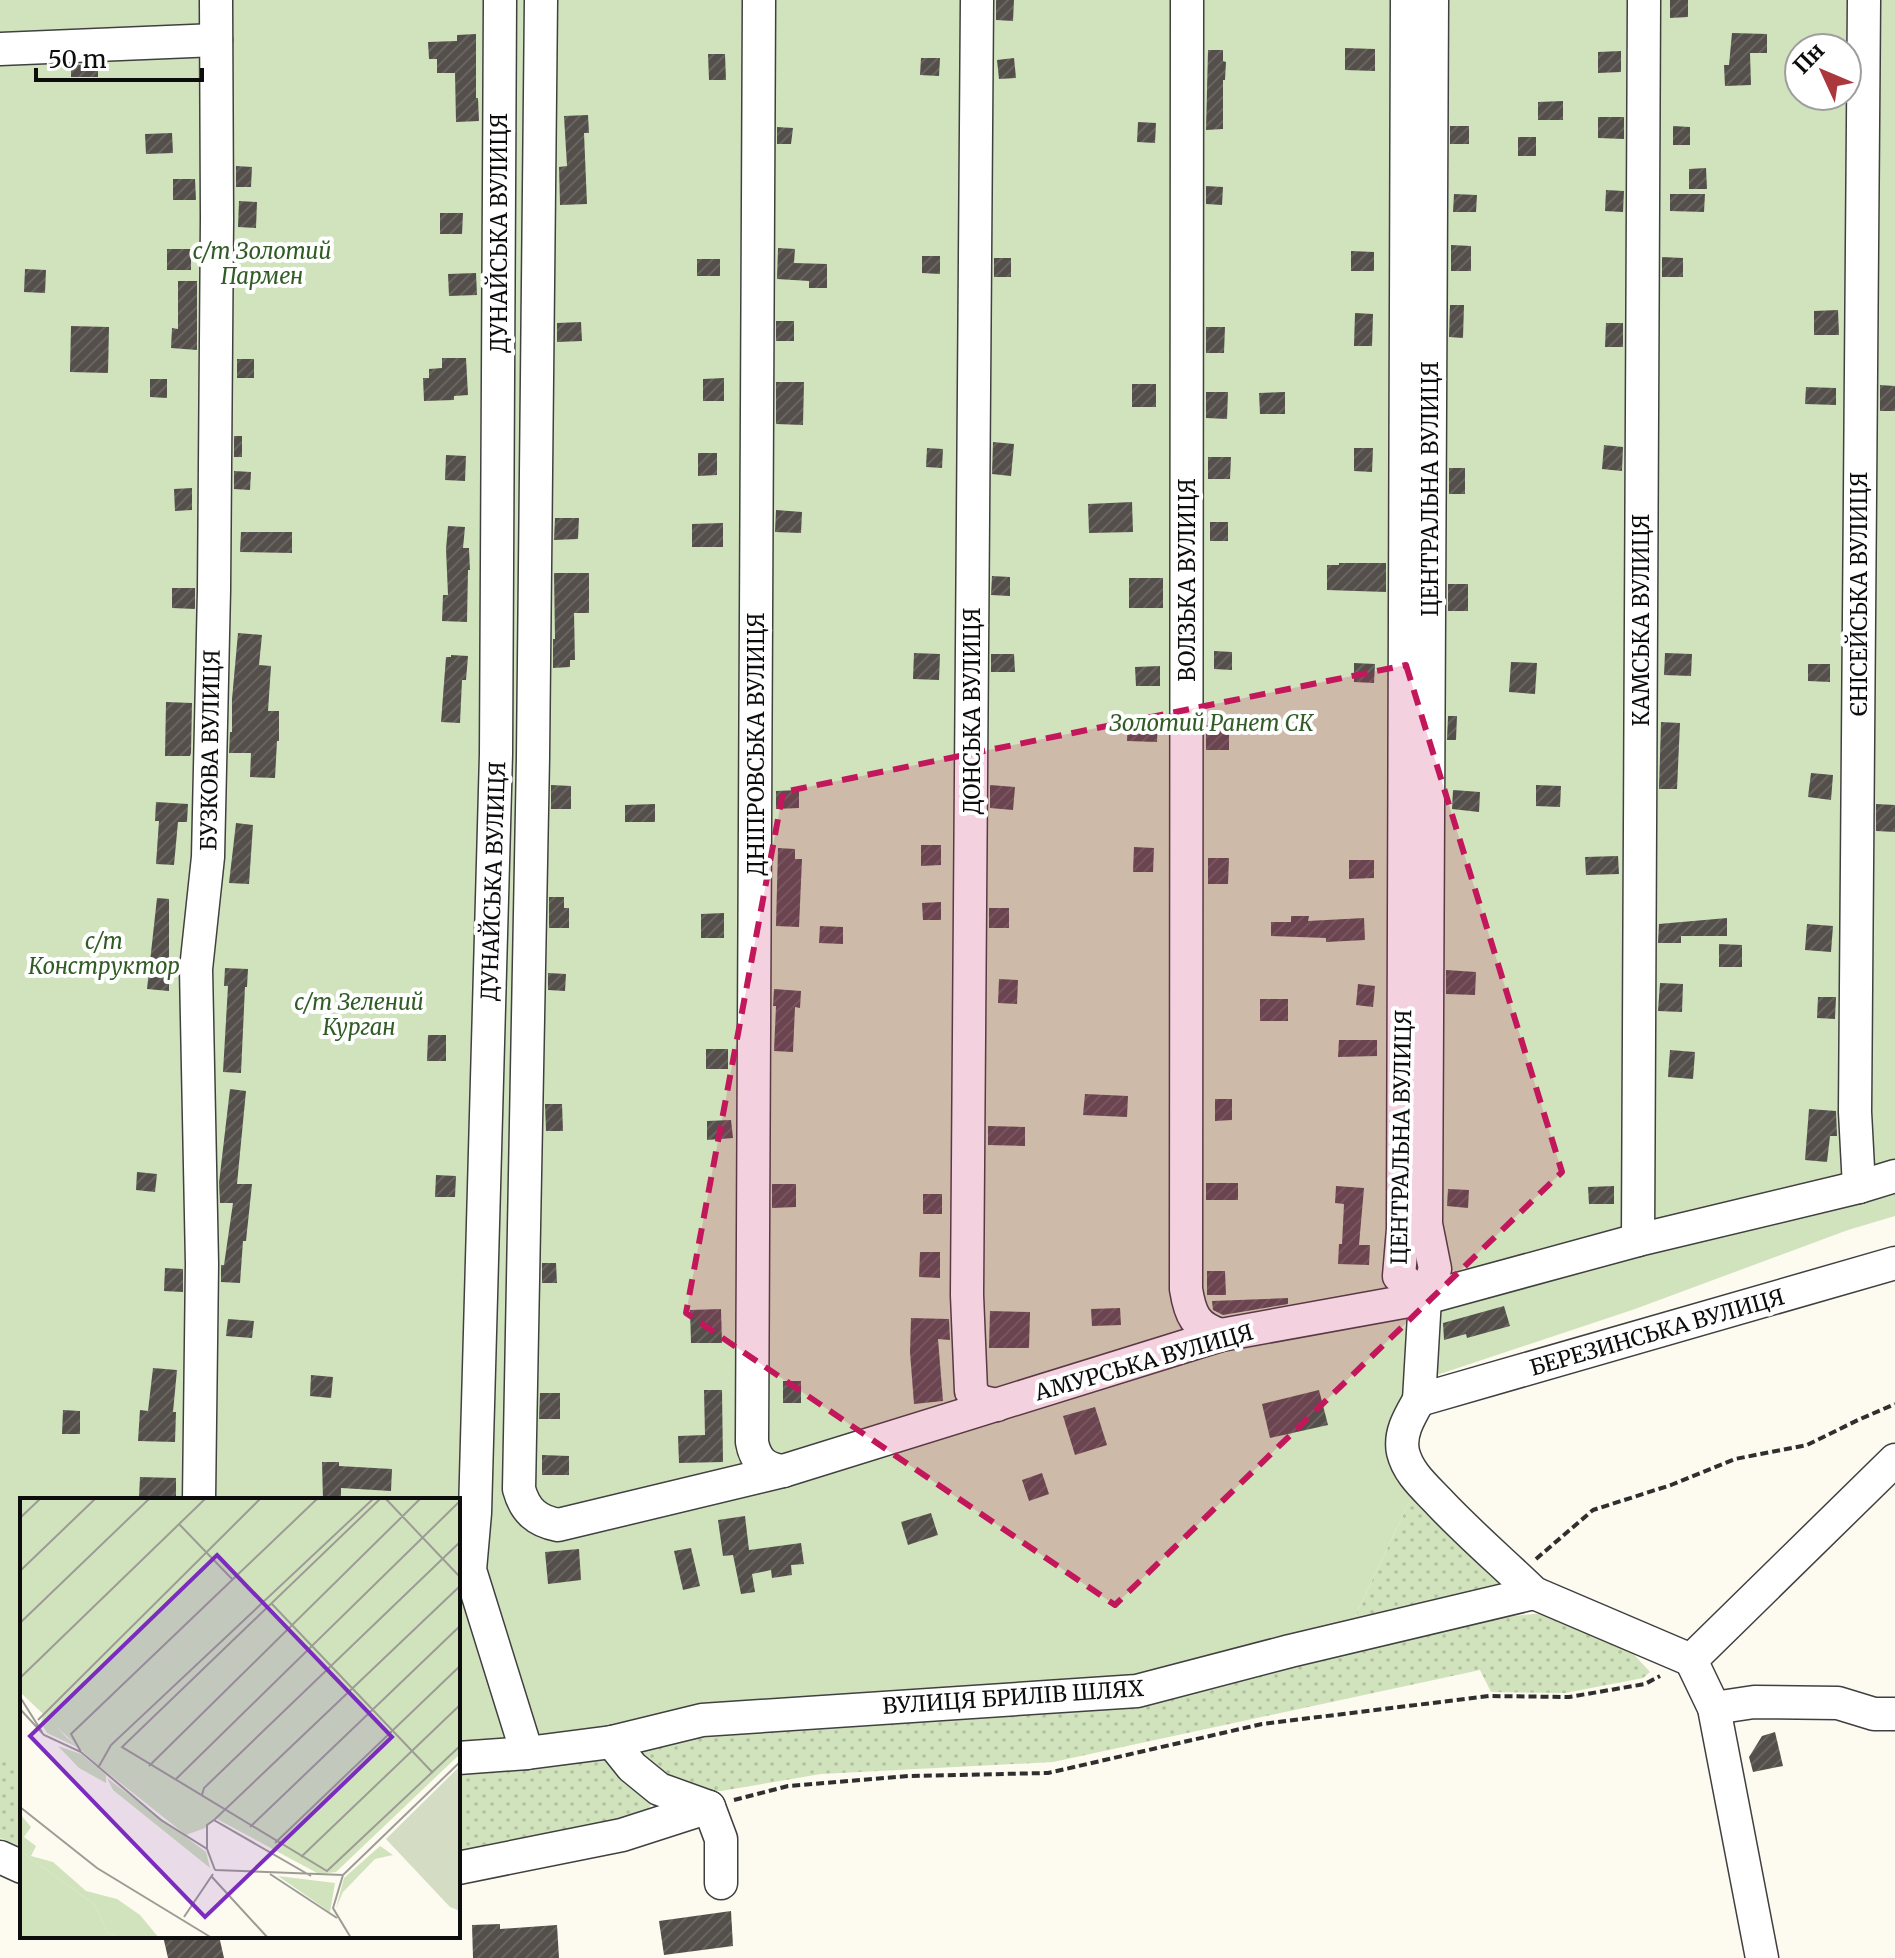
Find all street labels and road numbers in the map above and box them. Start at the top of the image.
street label: ДУНАЙСЬКА ВУЛИЦЯ [484,113,513,353]
street label: ЦЕНТРАЛЬНА ВУЛИЦЯ [1416,361,1444,617]
street label: ЄНІСЕЙСЬКА ВУЛИЦЯ [1844,472,1873,716]
street label: ВОЛЗЬКА ВУЛИЦЯ [1173,478,1201,682]
street label: КАМСЬКА ВУЛИЦЯ [1627,514,1655,726]
street label: ДОНСЬКА ВУЛИЦЯ [958,607,986,815]
street label: ДНІПРОВСЬКА ВУЛИЦЯ [742,612,770,876]
street label: БУЗКОВА ВУЛИЦЯ [194,649,226,851]
street label: ДУНАЙСЬКА ВУЛИЦЯ [474,760,511,1002]
street label: ЦЕНТРАЛЬНА ВУЛИЦЯ [1385,1009,1417,1265]
street label: БЕРЕЗИНСЬКА ВУЛИЦЯ [1526,1282,1788,1382]
street label: АМУРСЬКА ВУЛИЦЯ [1031,1317,1257,1407]
street label: ВУЛИЦЯ БРИЛІВ ШЛЯХ [881,1674,1145,1720]

